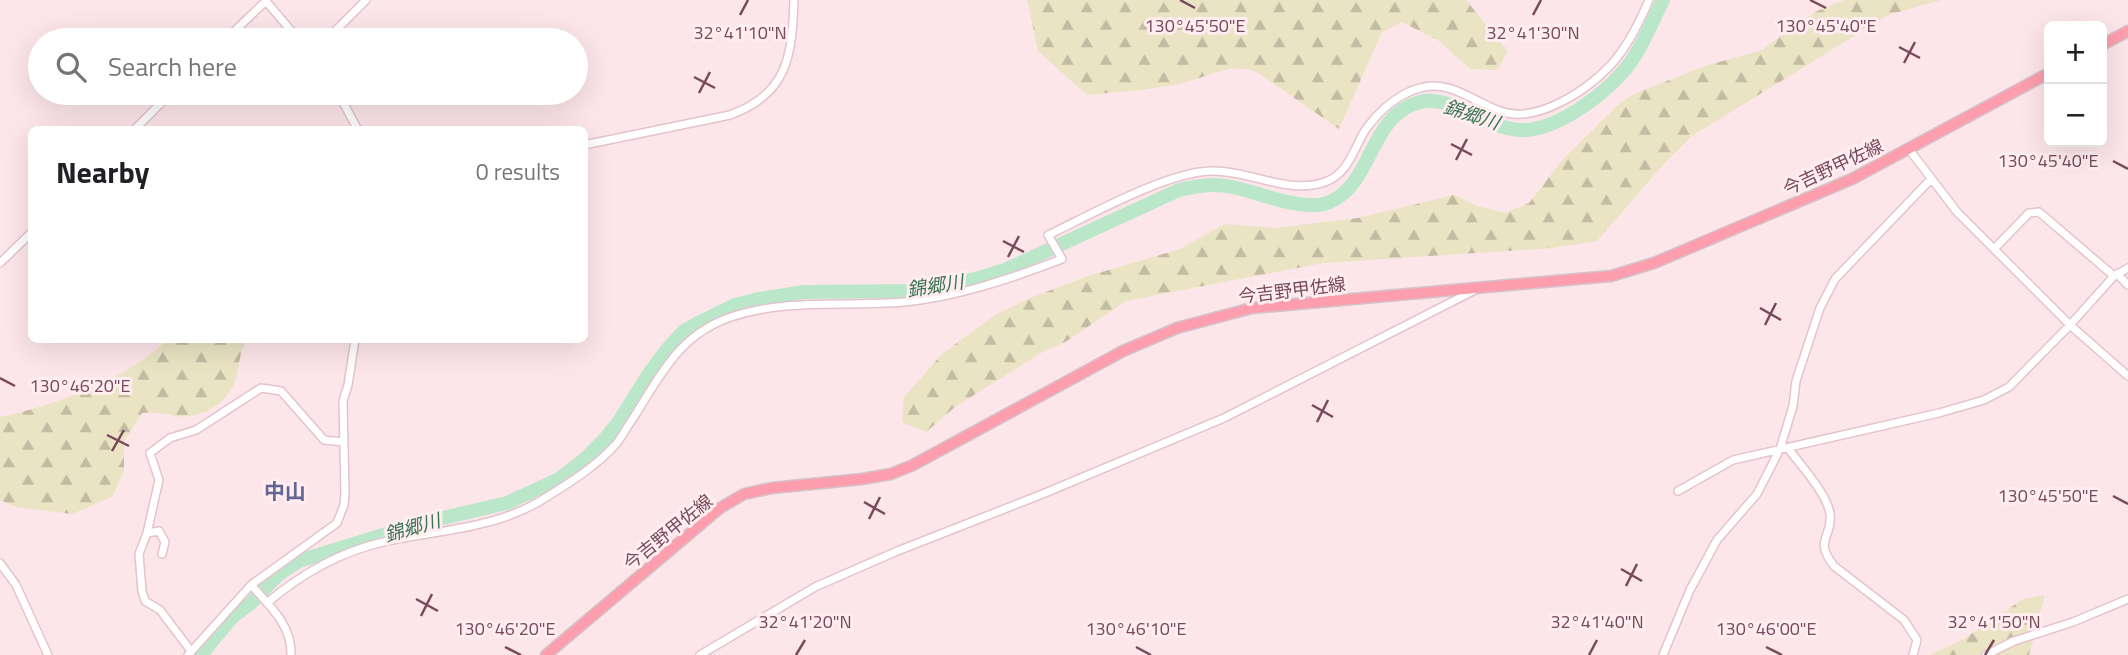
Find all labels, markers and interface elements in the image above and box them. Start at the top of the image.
text: 130°45'50"E [1144,12,1246,39]
text: 130°45'40"E [1775,12,1877,39]
text: 32°41'10"N [693,19,787,46]
text: 32°41'30"N [1486,19,1580,46]
map controls [2044,21,2107,147]
button: + [2044,21,2107,84]
search box [28,28,588,105]
text: Search here [108,47,237,86]
icon: search [52,48,90,86]
button: − [2044,84,2107,147]
water label: 錦郷川 [1440,91,1505,137]
street label: 今吉野甲佐線 [1778,132,1888,202]
text: 130°45'40"E [1997,147,2099,174]
text: Nearby [56,149,149,195]
text: 0 results [476,154,560,189]
water label: 錦郷川 [905,266,967,304]
street label: 今吉野甲佐線 [1237,270,1347,310]
text: 130°46'20"E [29,372,131,399]
district label: 中山 [264,475,306,507]
text: 130°45'50"E [1997,482,2099,509]
street label: 今吉野甲佐線 [618,488,718,576]
water label: 錦郷川 [381,505,445,549]
text: 32°41'20"N [758,608,852,635]
text: 32°41'40"N [1550,608,1644,635]
text: 32°41'50"N [1947,608,2041,635]
text: 130°46'20"E [454,615,556,642]
text: 130°46'10"E [1085,615,1187,642]
text: 130°46'00"E [1715,615,1817,642]

